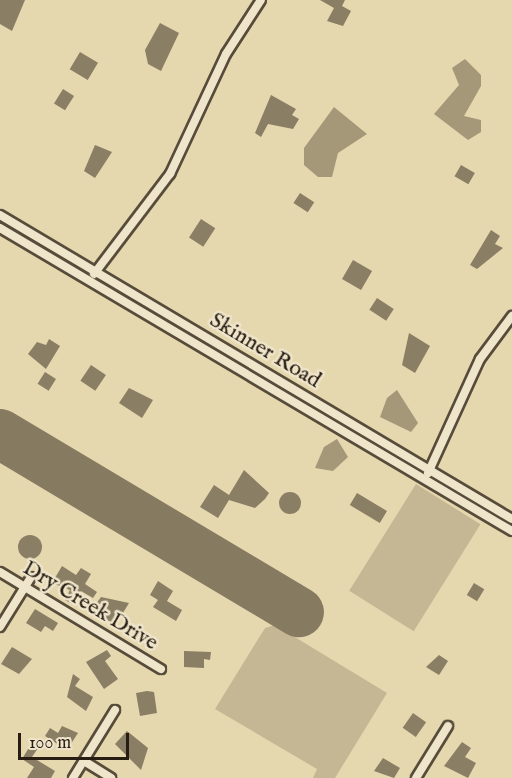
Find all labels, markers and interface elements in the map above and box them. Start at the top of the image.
street label: Skinner Road [205,307,325,395]
street label: Dry Creek Drive [18,555,162,657]
scale bar [21,721,132,759]
text: 100 m [29,732,71,755]

